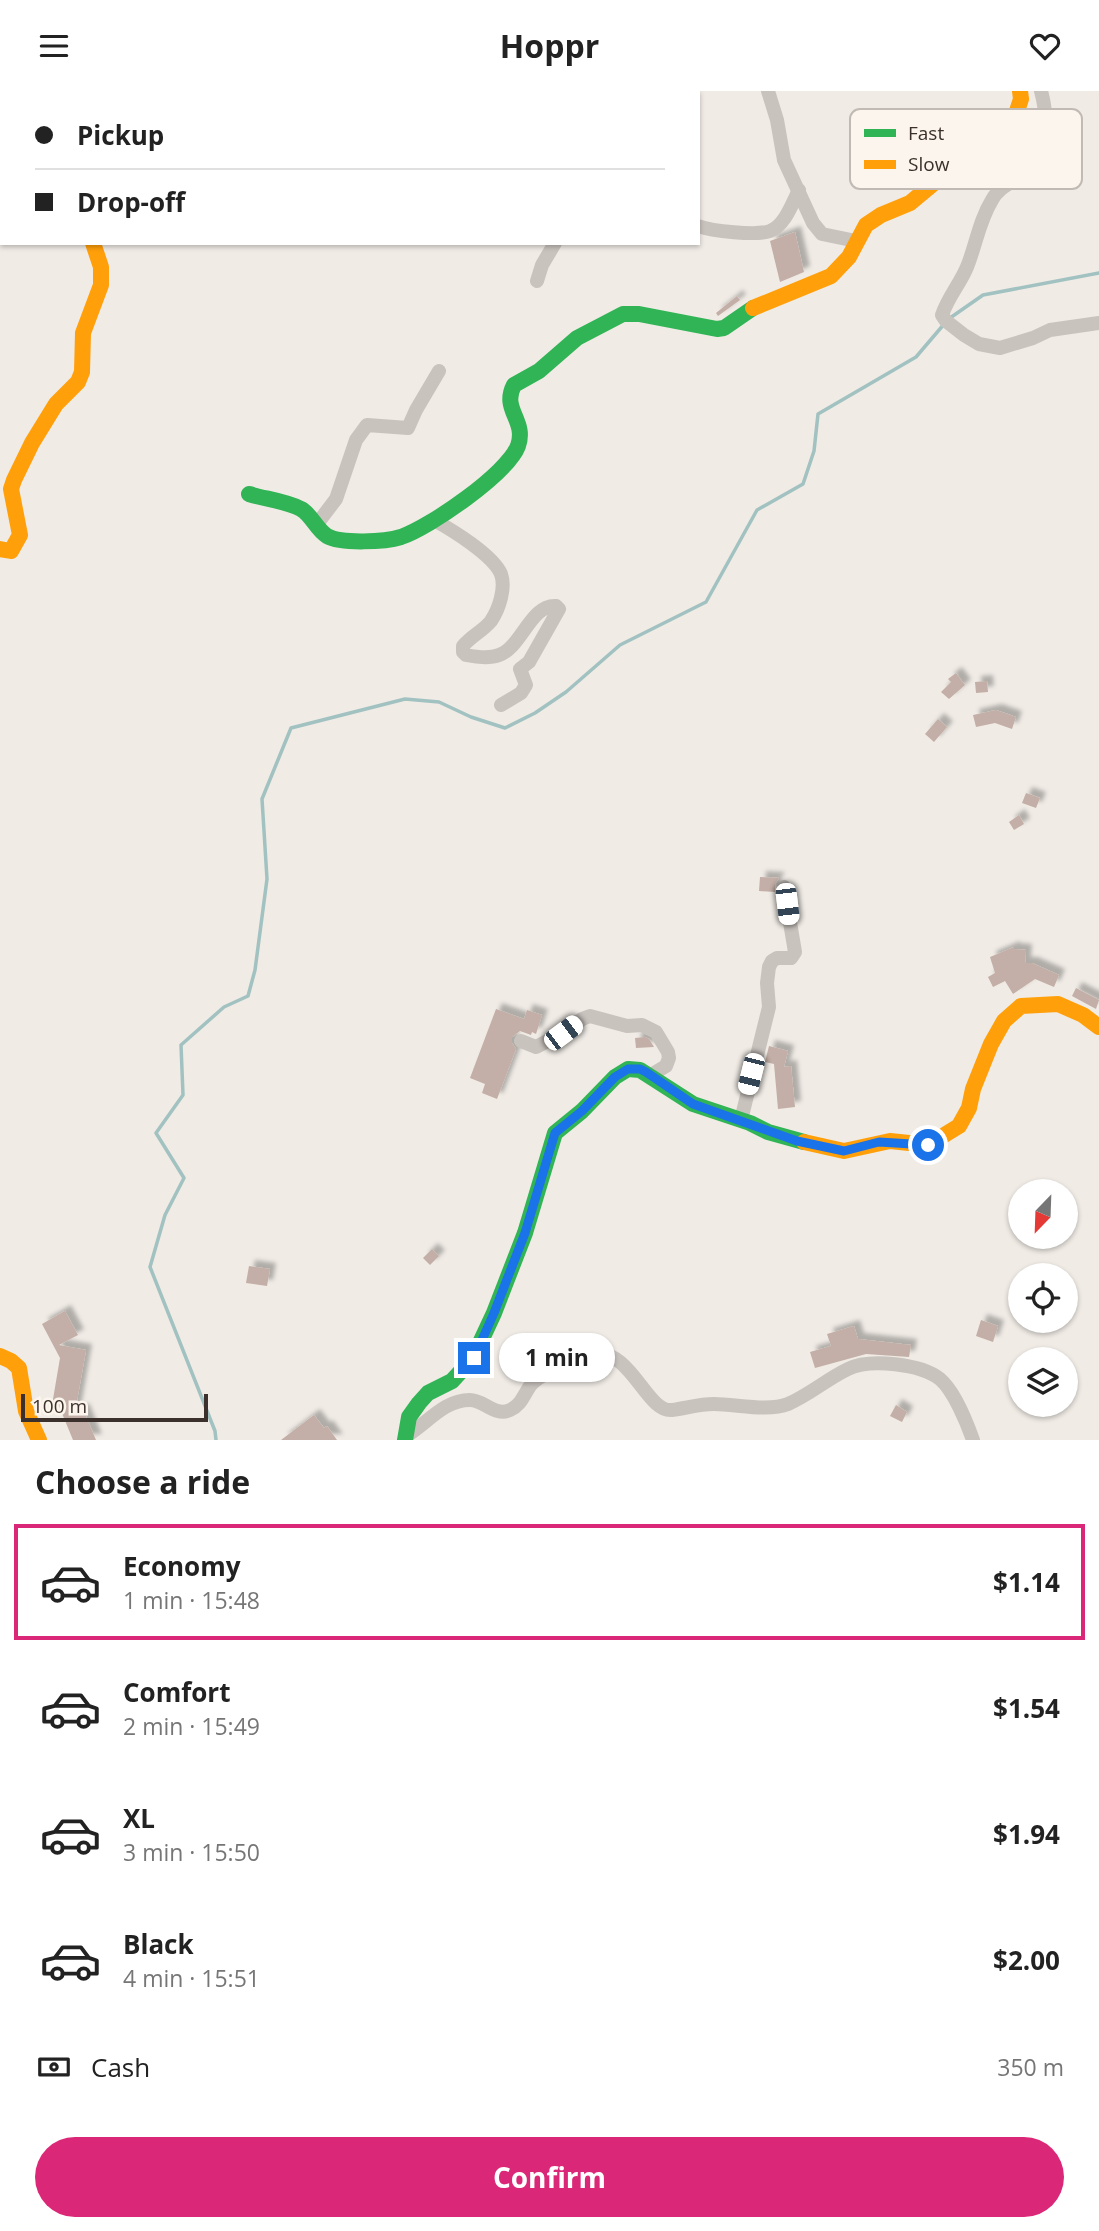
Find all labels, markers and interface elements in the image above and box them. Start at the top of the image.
text: Hoppr [500,24,599,67]
icon: menu [35,27,73,65]
icon: heart [1026,27,1064,65]
legend [850,109,1082,189]
text: Pickup [77,117,164,153]
text: Fast [908,120,944,146]
text: Slow [908,151,950,177]
text: Drop-off [77,184,185,220]
car [775,882,800,926]
car [540,1012,587,1054]
car [736,1051,767,1097]
route start [912,1129,944,1161]
north arrow [1008,1179,1078,1249]
map controls [1008,1179,1078,1417]
button: locate [1008,1263,1078,1333]
callout: 1 min [498,1333,614,1383]
text: 1 min [525,1341,589,1373]
route end [458,1342,490,1374]
button: layers [1008,1347,1078,1417]
scale bar [21,1391,208,1423]
text: 100 m [32,1393,87,1419]
text: Choose a ride [35,1460,250,1503]
text: Economy [123,1548,241,1584]
icon: car [39,1551,102,1614]
text: $1.14 [993,1564,1060,1600]
text: 1 min · 15:48 [123,1584,260,1616]
text: Comfort [123,1674,230,1710]
icon: car [39,1677,102,1740]
text: $1.54 [993,1690,1060,1726]
text: 2 min · 15:49 [123,1710,260,1742]
text: XL [123,1800,155,1836]
icon: car [39,1803,102,1866]
text: $1.94 [993,1816,1060,1852]
text: 3 min · 15:50 [123,1836,260,1868]
text: Black [123,1926,194,1962]
icon: car [39,1929,102,1992]
text: $2.00 [993,1942,1060,1978]
text: 4 min · 15:51 [123,1962,260,1994]
icon: cash [35,2048,73,2086]
text: Cash [91,2049,150,2085]
text: 350 m [997,2051,1064,2083]
button: Confirm [35,2137,1064,2217]

